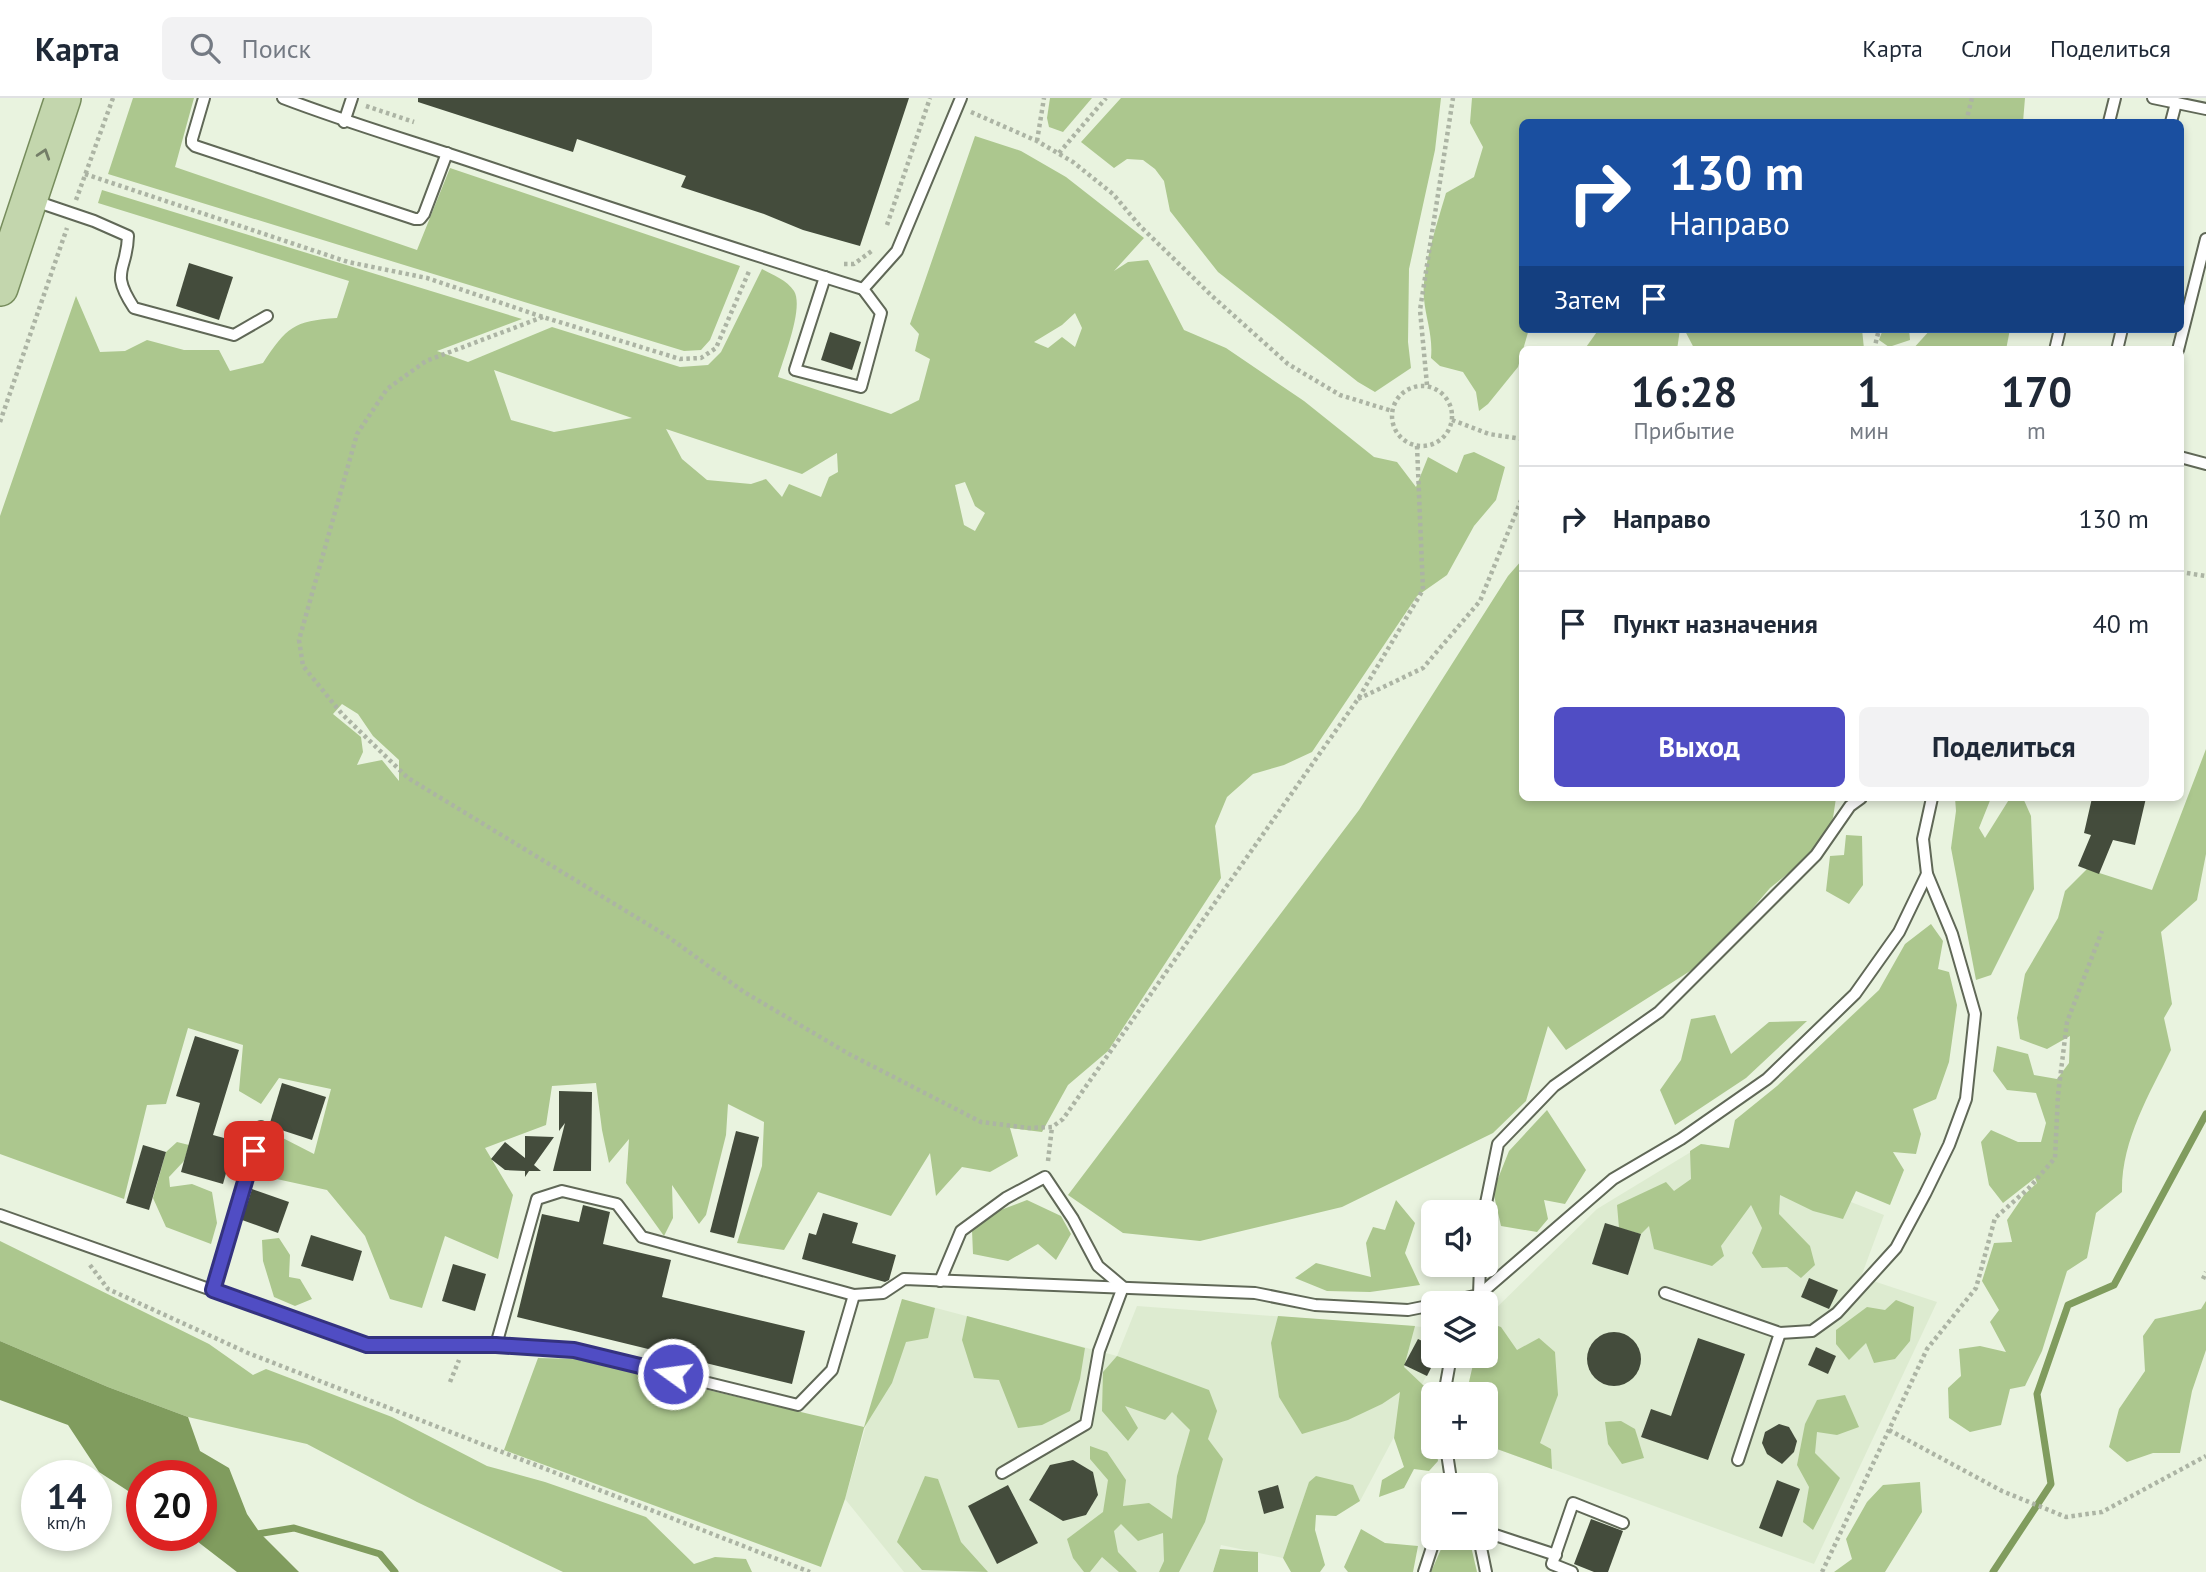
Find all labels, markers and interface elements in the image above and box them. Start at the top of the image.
search box [162,17,652,80]
text: Карта [35,27,120,70]
icon: search [186,29,224,67]
text: Поиск [242,32,311,65]
text: Карта [1862,33,1923,64]
text: Слои [1961,33,2012,64]
text: Поделиться [2050,33,2171,64]
text: 130 m [1669,140,1804,204]
icon: right [1554,147,1645,238]
one-way arrow [36,148,50,160]
text: Направо [1669,202,1790,244]
icon: arrive [1635,280,1673,318]
text: Затем [1554,283,1621,316]
text: 16:28 [1631,364,1737,419]
text: 1 [1857,364,1881,419]
text: 170 [2001,364,2072,419]
text: Прибытие [1634,416,1735,445]
text: мин [1849,416,1889,445]
text: m [2027,416,2046,445]
icon: right [1554,500,1592,538]
text: Направо [1613,502,1711,535]
text: 130 m [2078,502,2149,535]
icon: arrive [1554,605,1592,643]
text: Пункт назначения [1613,607,1818,640]
text: 40 m [2093,607,2149,640]
button: Выход [1554,707,1845,787]
button: Поделиться [1859,707,2149,787]
pin [224,1121,284,1181]
icon: arrive [235,1132,273,1170]
map controls [1421,1200,1498,1550]
button: sound [1421,1200,1498,1277]
button: layers [1421,1291,1498,1368]
position arrow [636,1337,710,1411]
button: + [1421,1382,1498,1459]
speed limit sign: 20 [126,1460,217,1551]
text: 14 [47,1473,86,1519]
button: − [1421,1473,1498,1550]
text: km/h [47,1511,86,1534]

